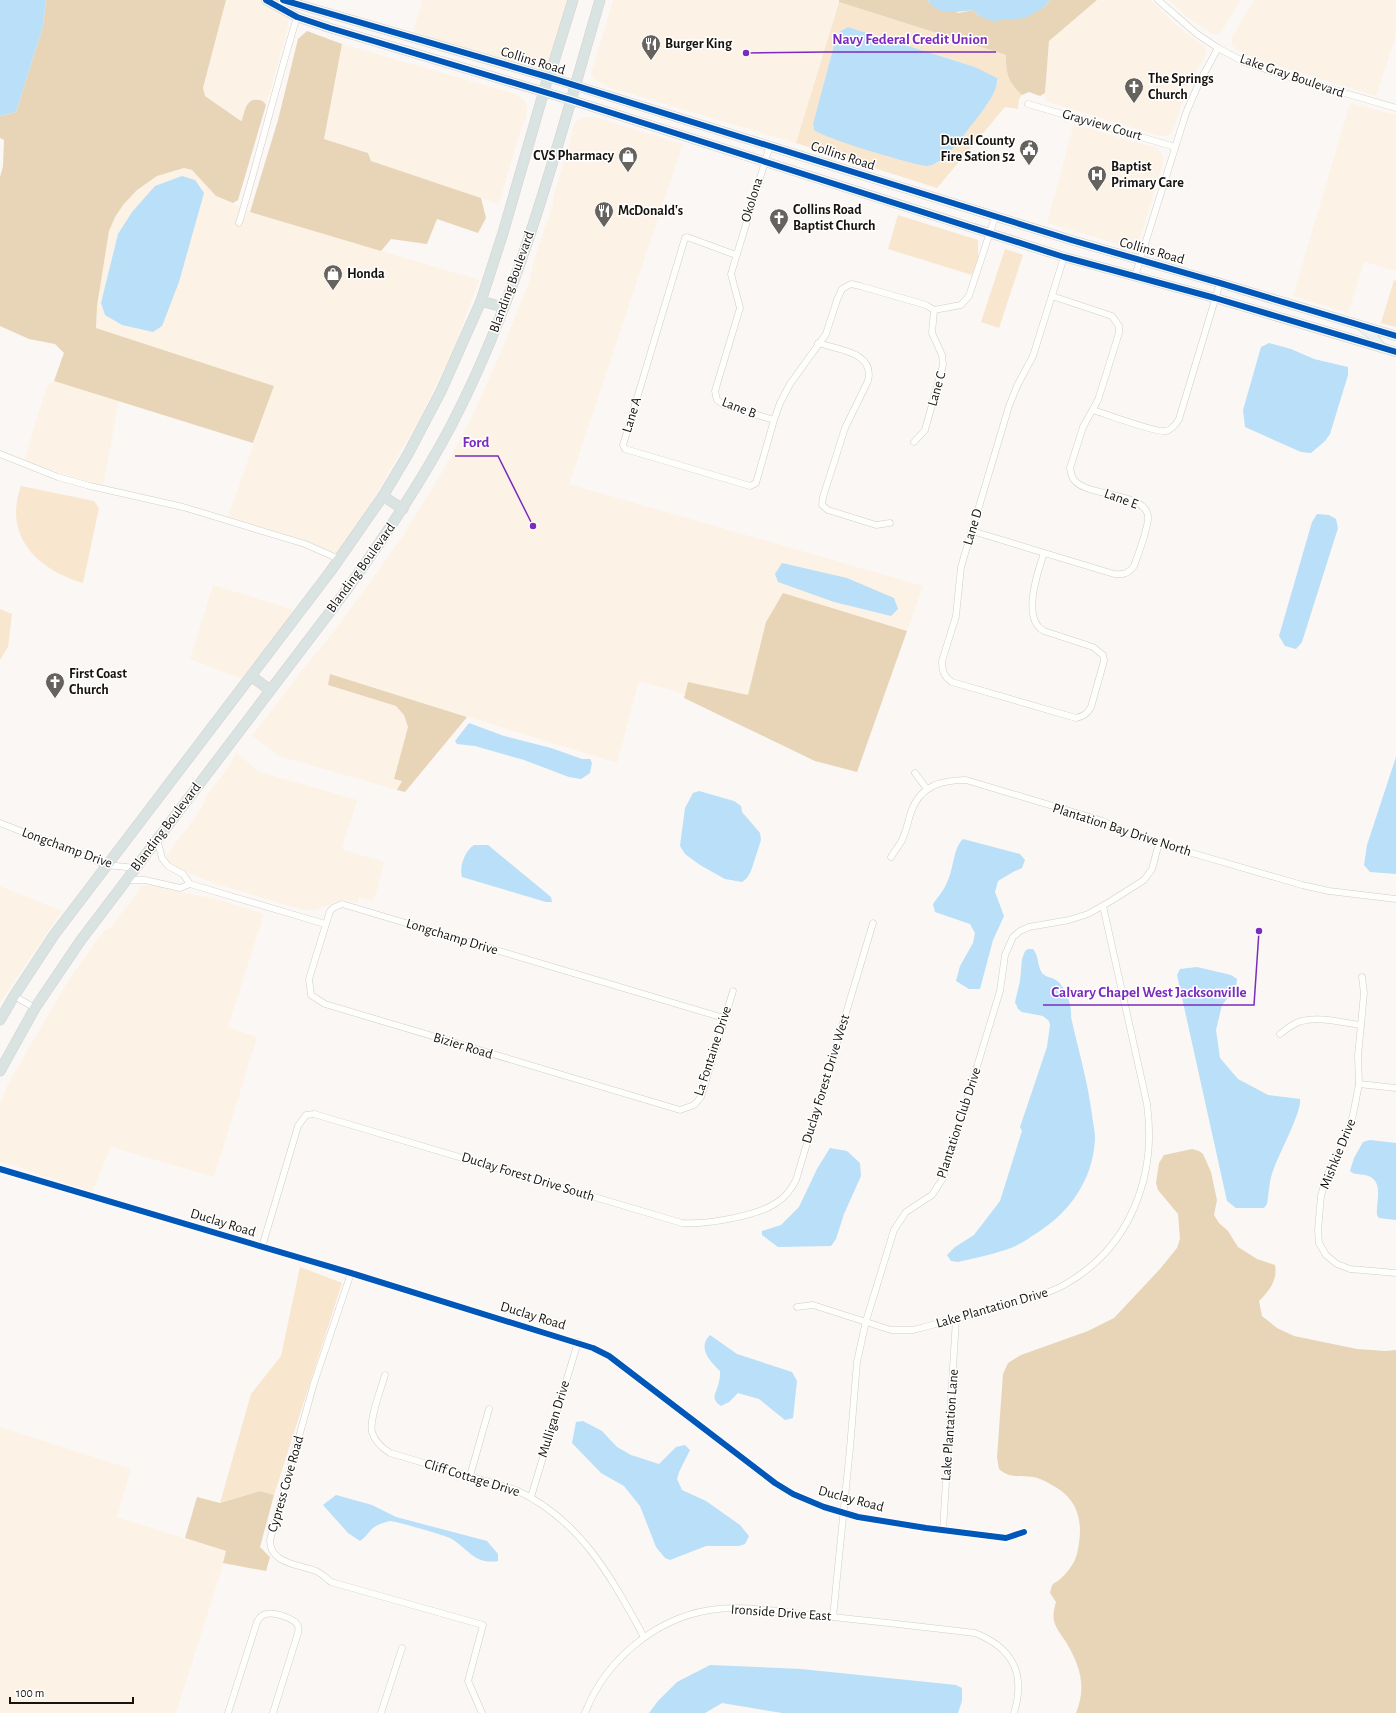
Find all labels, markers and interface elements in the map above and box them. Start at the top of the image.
callout: Navy Federal Credit Union [825,25,996,52]
text: Navy Federal Credit Union [832,32,988,47]
restaurant icon: Burger King [640,33,662,61]
place label: Burger King [665,37,733,51]
street label: Collins Road [499,45,567,77]
street label: Lake Gray Boulevard [1238,52,1346,100]
place label: The Springs Church [1148,72,1214,102]
church icon: The Springs Church [1123,76,1145,104]
street label: Grayview Court [1061,107,1144,143]
place label: Duval County Fire Sation 52 [940,134,1016,164]
public building icon: Duval County Fire Sation 52 [1018,138,1040,166]
street label: Collins Road [809,139,877,173]
shop icon: CVS Pharmacy [617,145,639,173]
place label: CVS Pharmacy [533,149,615,163]
place label: Baptist Primary Care [1111,160,1184,190]
hospital icon: Baptist Primary Care [1086,164,1108,192]
street label: Okolona [739,176,766,224]
restaurant icon: McDonald's [593,200,615,228]
place label: Collins Road Baptist Church [793,203,875,233]
place label: McDonald's [618,204,683,218]
church icon: Collins Road Baptist Church [768,207,790,235]
street label: Blanding Boulevard [487,230,537,334]
street label: Collins Road [1118,235,1186,267]
shop icon: Honda [322,263,344,291]
place label: Honda [347,267,385,281]
street label: Lane C [925,370,949,408]
street label: Lane B [720,395,758,421]
street label: Lane A [620,396,644,434]
callout: Ford [455,429,498,456]
text: Ford [463,435,490,450]
street label: Lane E [1102,486,1140,512]
street label: Lane D [961,507,985,547]
street label: Blanding Boulevard [324,521,398,615]
place label: First Coast Church [69,667,127,697]
church icon: First Coast Church [44,671,66,699]
street label: Blanding Boulevard [128,780,204,874]
street label: Plantation Bay Drive North [1051,801,1193,859]
street label: Longchamp Drive [20,825,114,871]
street label: Longchamp Drive [404,916,500,958]
callout: Calvary Chapel West Jacksonville [1043,978,1254,1005]
text: Calvary Chapel West Jacksonville [1051,985,1247,1000]
street label: La Fontaine Drive [692,1004,734,1098]
street label: Duclay Forest Drive West [800,1012,852,1145]
street label: Bizier Road [432,1030,494,1062]
street label: Plantation Club Drive [934,1066,984,1180]
street label: Mishkie Drive [1318,1117,1358,1191]
street label: Duclay Forest Drive South [460,1150,596,1204]
street label: Duclay Road [189,1206,257,1240]
street label: Lake Plantation Drive [934,1285,1050,1331]
street label: Duclay Road [499,1299,567,1333]
street label: Lake Plantation Lane [939,1368,961,1482]
street label: Mulligan Drive [536,1379,572,1459]
street label: Cypress Cove Road [266,1434,306,1534]
street label: Cliff Cottage Drive [423,1457,521,1499]
street label: Duclay Road [817,1484,885,1514]
street label: Ironside Drive East [730,1603,832,1624]
scale bar [10,1679,133,1705]
text: 100 m [16,1687,44,1699]

